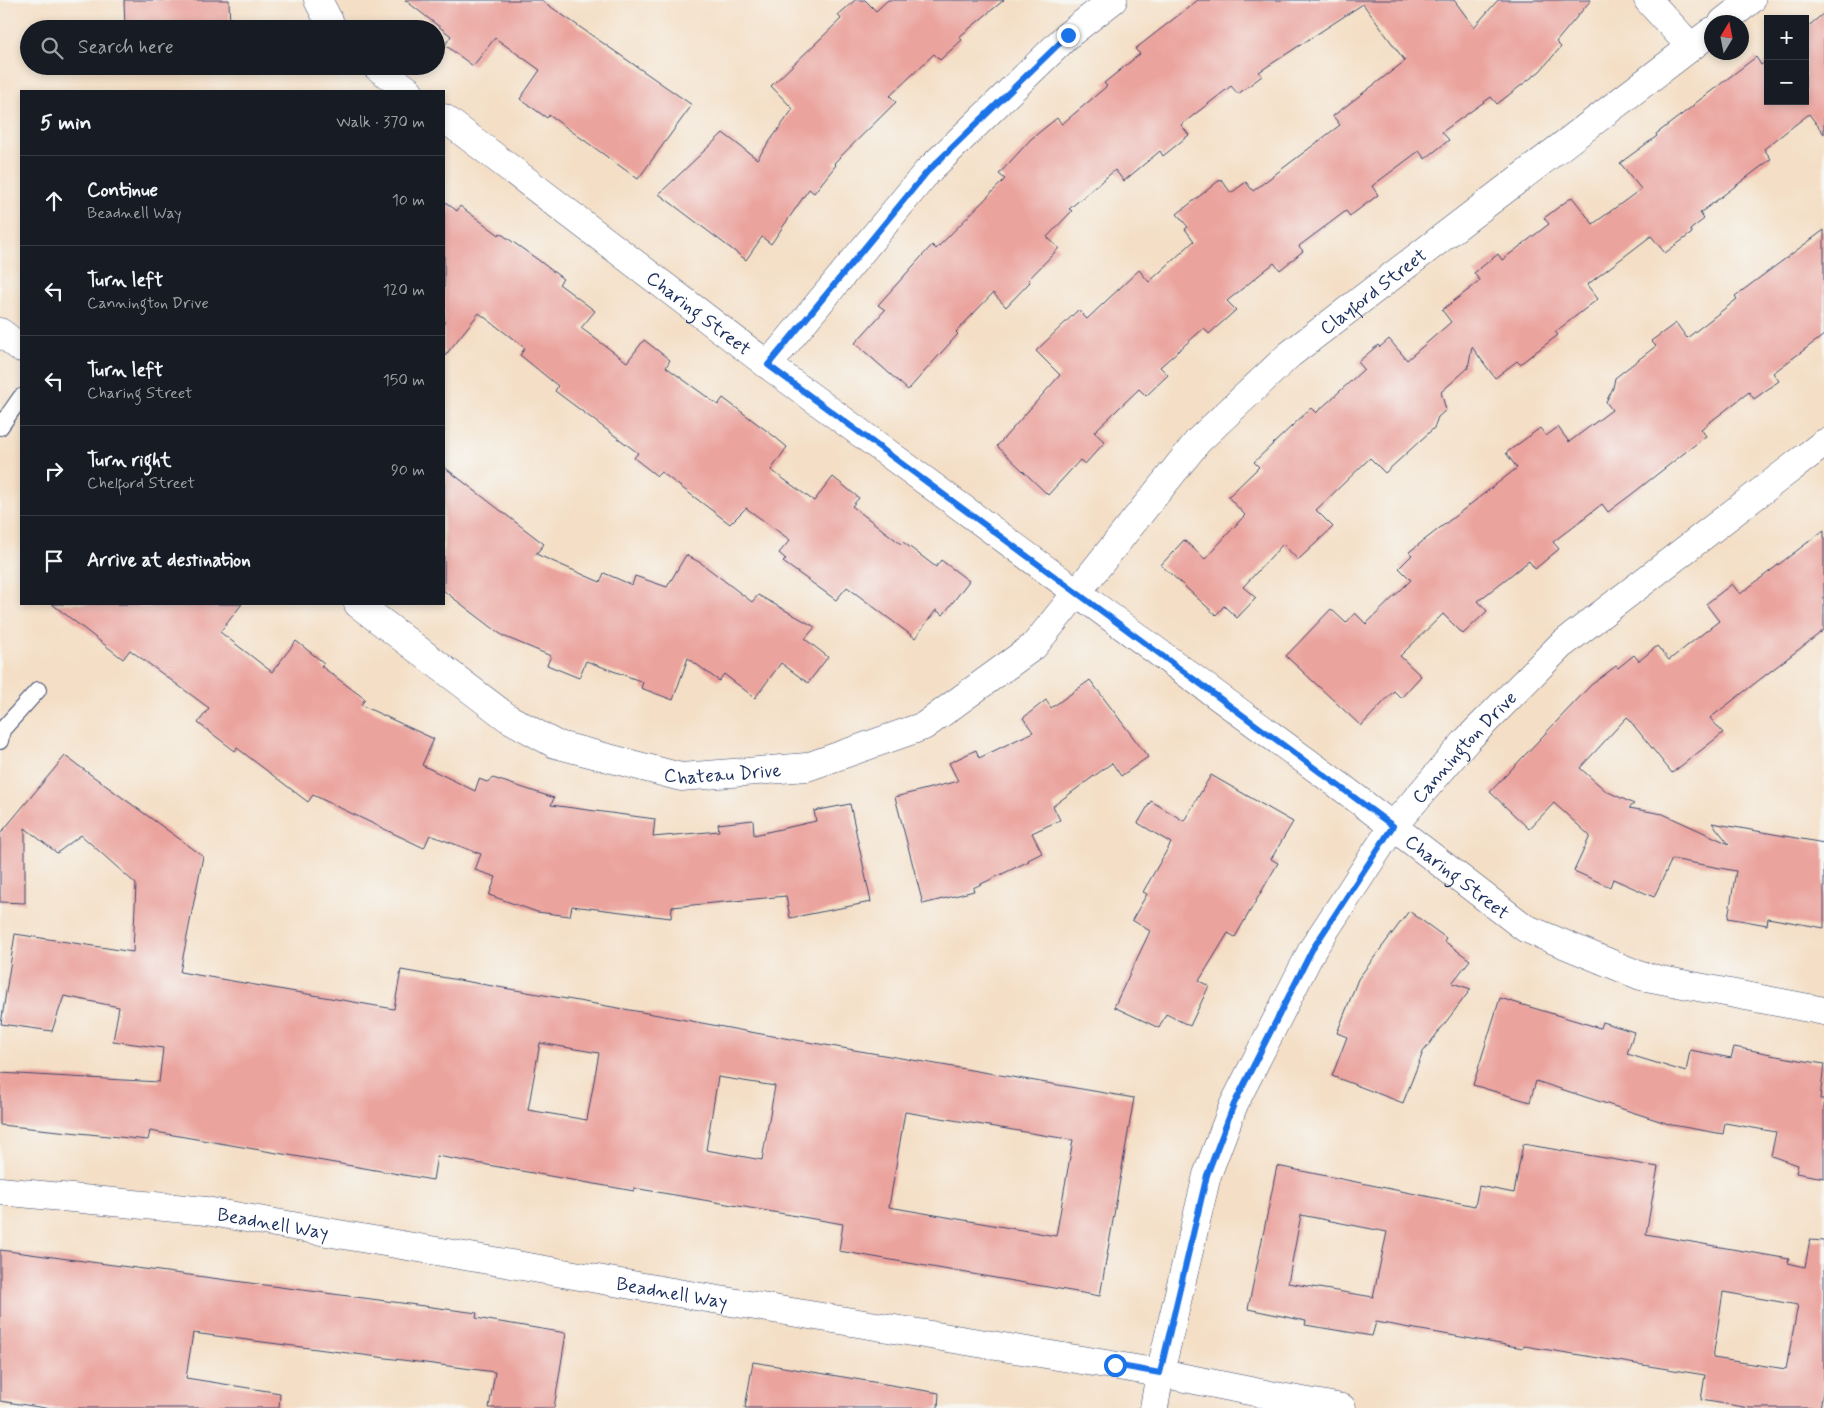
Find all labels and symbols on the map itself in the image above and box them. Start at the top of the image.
north arrow [1704,15,1749,60]
route end [1057,24,1080,47]
street label: Clayford Street [1315,243,1432,341]
street label: Charing Street [641,266,756,362]
street label: Cannington Drive [1407,686,1523,809]
street label: Chateau Drive [661,758,782,791]
street label: Charing Street [1399,829,1514,926]
street label: Beadnell Way [215,1202,330,1247]
street label: Beadnell Way [614,1272,729,1316]
route start [1104,1354,1127,1377]

